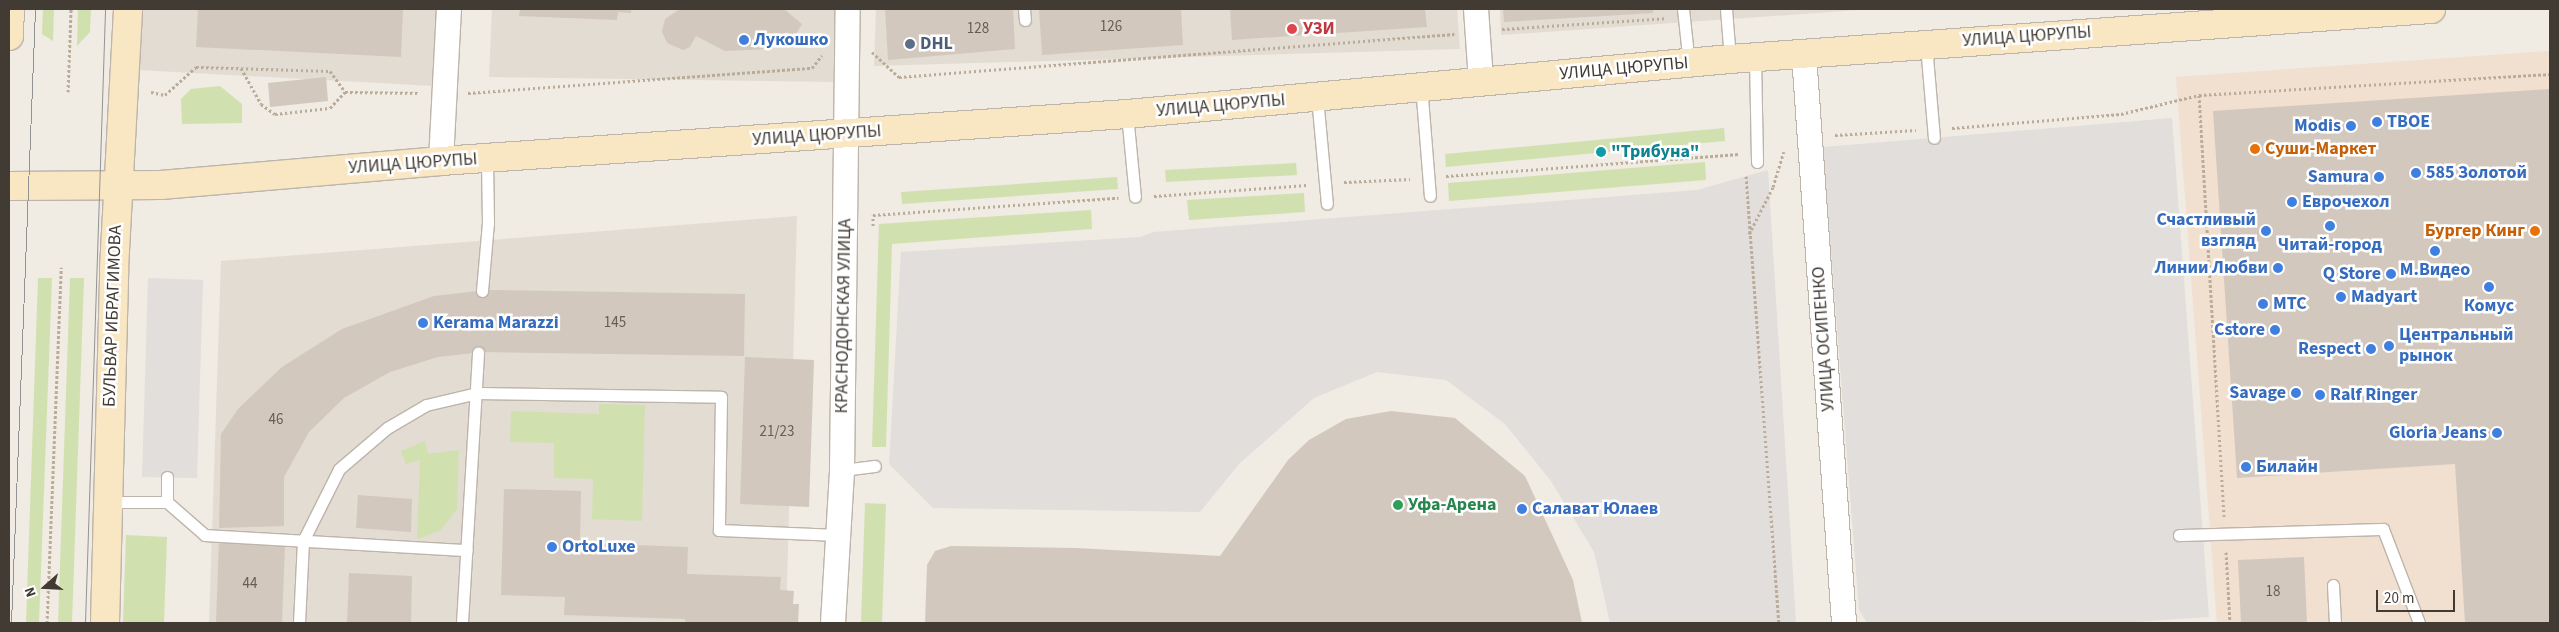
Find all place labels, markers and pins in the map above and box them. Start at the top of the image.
place label: УЗИ [1303,18,1335,40]
marker: УЗИ [1285,22,1299,36]
place label: Лукошко [754,29,828,51]
place label: DHL [920,33,953,55]
marker: Лукошко [738,34,750,46]
marker: DHL [904,38,916,50]
place label: ТВОЕ [2387,111,2430,133]
place label: Modis [2294,115,2341,137]
marker: ТВОЕ [2371,116,2383,128]
marker: Modis [2345,120,2357,132]
place label: Суши-Маркет [2265,138,2376,160]
place label: "Трибуна" [1611,141,1700,163]
marker: Суши-Маркет [2249,143,2261,155]
marker: "Трибуна" [1595,146,1607,158]
place label: 585 Золотой [2426,162,2527,184]
place label: Samura [2308,166,2369,188]
marker: 585 Золотой [2410,167,2422,179]
marker: Samura [2373,171,2385,183]
place label: Еврочехол [2302,191,2390,213]
marker: Еврочехол [2286,196,2298,208]
place label: Счастливый взгляд [2156,210,2256,252]
marker: Читай-город [2324,220,2336,232]
place label: Бургер Кинг [2425,220,2525,242]
marker: Счастливый взгляд [2260,225,2272,237]
marker: Бургер Кинг [2529,225,2541,237]
place label: Читай-город [2278,234,2382,256]
marker: М.Видео [2429,245,2441,257]
place label: Линии Любви [2155,257,2268,279]
place label: М.Видео [2400,259,2470,281]
marker: Линии Любви [2272,262,2284,274]
place label: Q Store [2323,263,2381,285]
marker: Q Store [2385,268,2397,280]
marker: Комус [2483,281,2495,293]
place label: Madyart [2351,286,2417,308]
marker: Madyart [2335,291,2347,303]
place label: МТС [2273,293,2307,315]
place label: Комус [2464,295,2514,317]
marker: МТС [2257,298,2269,310]
place label: Kerama Marazzi [433,312,559,334]
marker: Kerama Marazzi [417,317,429,329]
place label: Cstore [2214,319,2265,341]
marker: Cstore [2269,324,2281,336]
place label: Центральный рынок [2399,325,2513,368]
place label: Respect [2298,338,2361,360]
marker: Центральный рынок [2383,340,2395,352]
marker: Respect [2365,343,2377,355]
place label: Savage [2229,382,2286,404]
place label: Ralf Ringer [2330,384,2417,406]
marker: Savage [2290,387,2302,399]
marker: Ralf Ringer [2314,389,2326,401]
place label: Gloria Jeans [2389,422,2487,444]
marker: Gloria Jeans [2491,427,2503,439]
place label: Билайн [2256,456,2318,478]
marker: Билайн [2240,461,2252,473]
place label: Уфа-Арена [1408,494,1496,516]
place label: Салават Юлаев [1532,498,1658,520]
marker: Уфа-Арена [1392,499,1404,511]
marker: Салават Юлаев [1516,503,1528,515]
place label: OrtoLuxe [562,536,635,558]
marker: OrtoLuxe [546,541,558,553]

